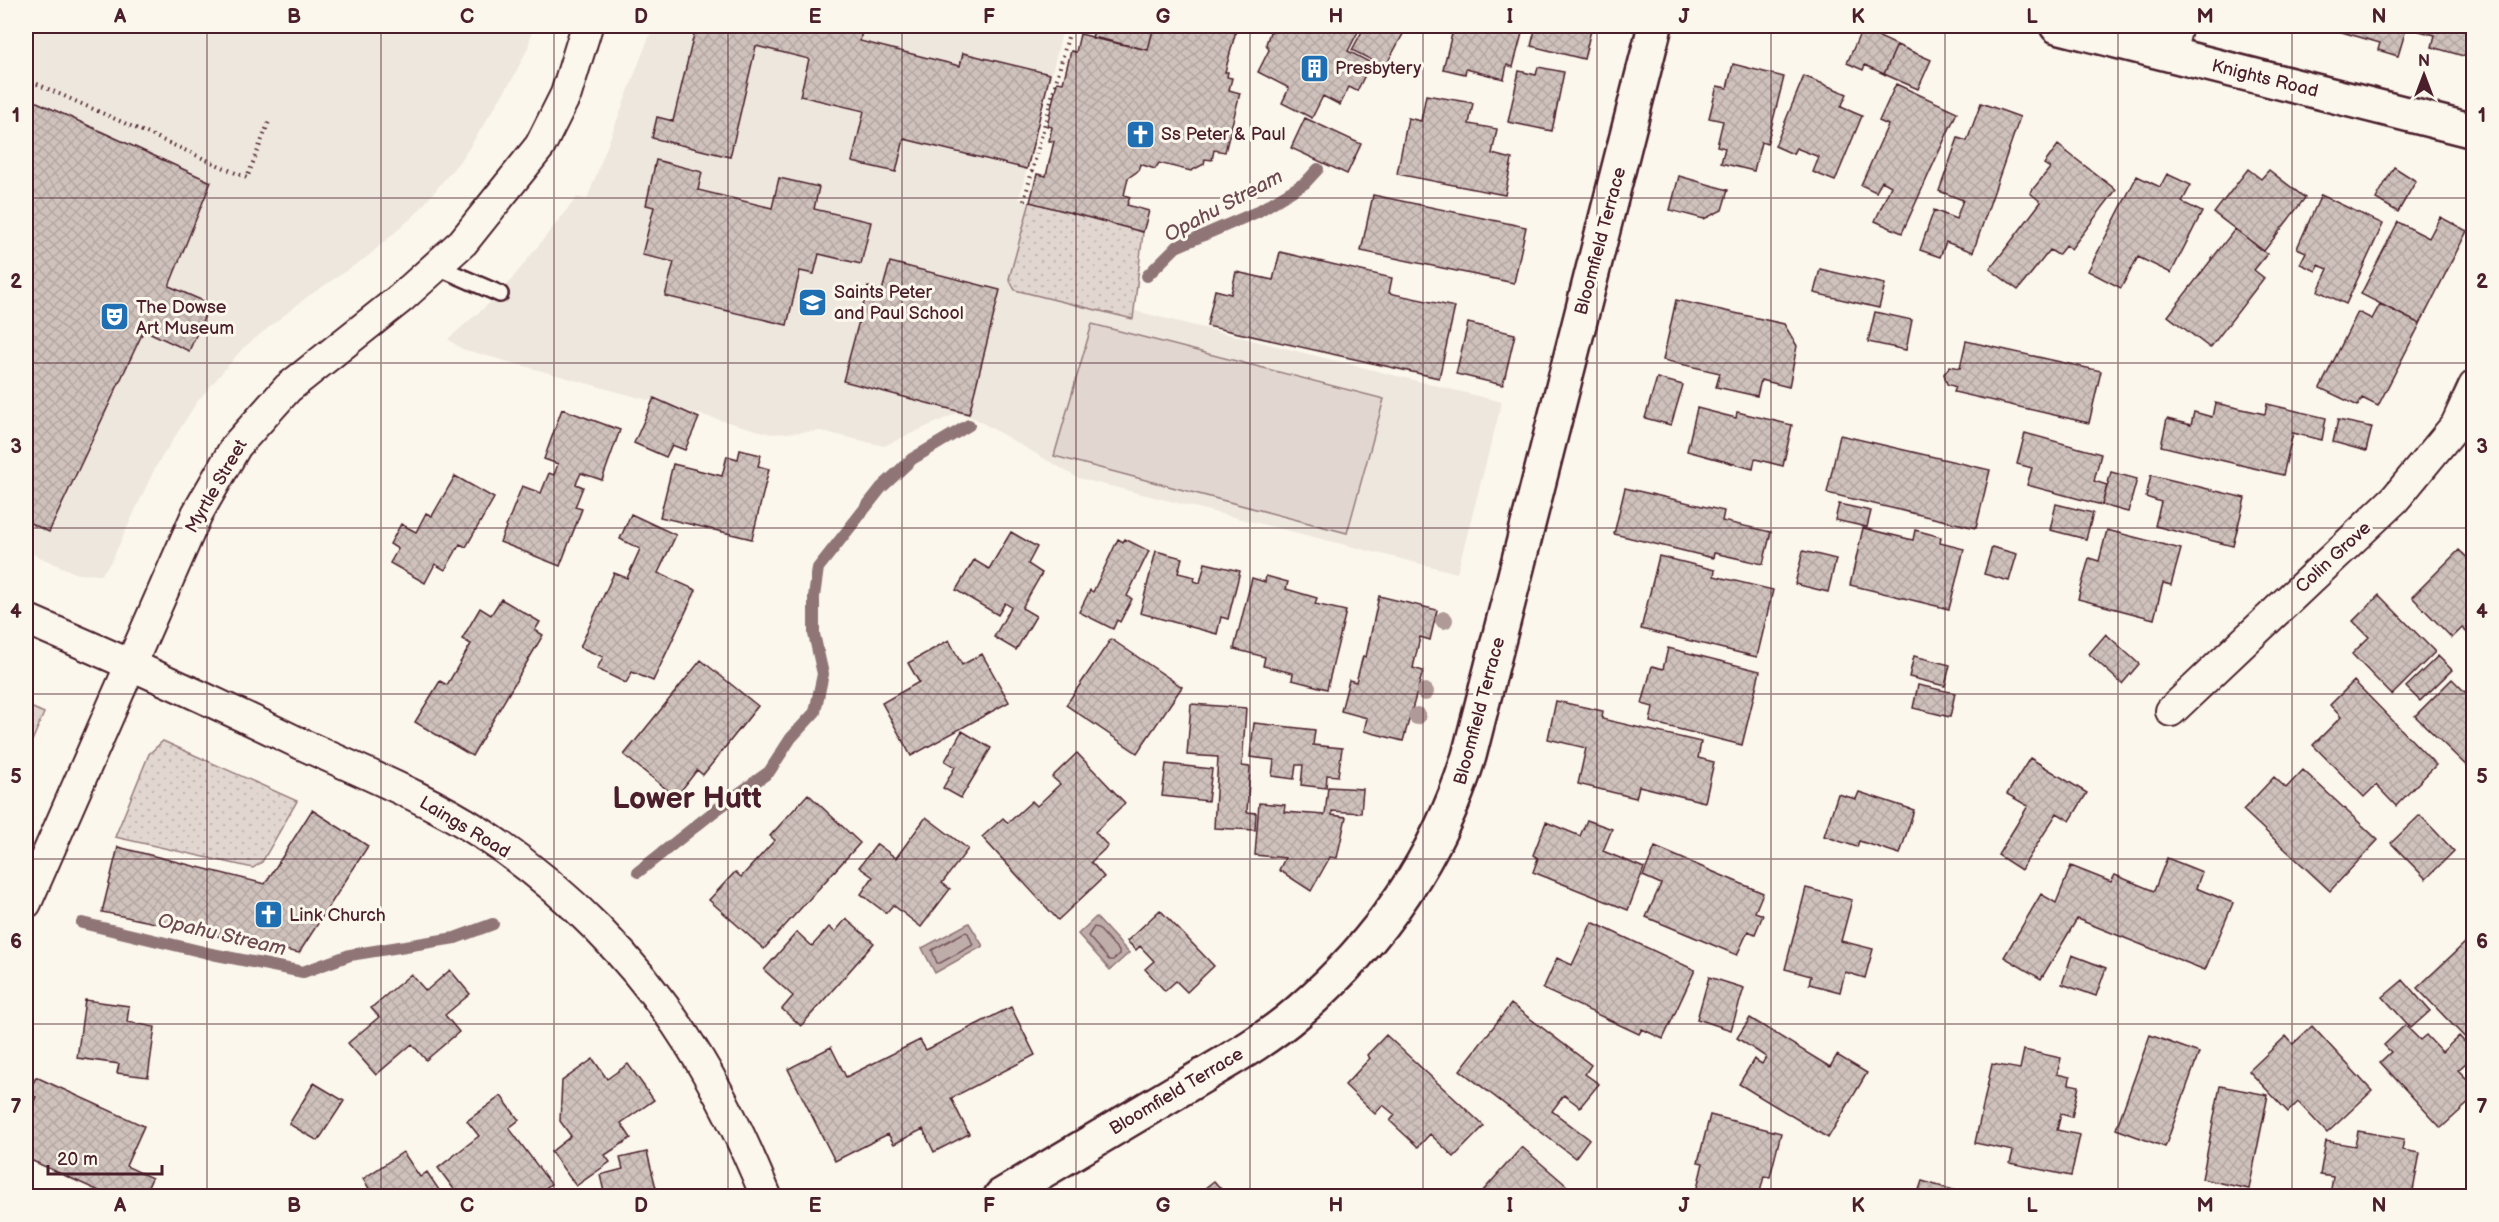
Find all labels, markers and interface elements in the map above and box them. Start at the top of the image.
text: A [113,5,127,29]
text: B [287,5,301,29]
text: C [460,5,474,29]
text: D [634,5,648,29]
text: E [809,5,822,29]
text: F [983,5,995,29]
text: G [1156,5,1171,29]
text: H [1329,5,1343,29]
text: I [1507,5,1513,29]
text: J [1679,5,1691,29]
text: K [1851,5,1865,29]
text: L [2026,5,2038,29]
text: M [2196,5,2214,29]
text: N [2371,5,2387,29]
north arrow [2394,45,2454,105]
building icon: Presbytery [1298,52,1330,84]
text: N [2418,52,2430,71]
street label: Knights Road [2209,55,2320,102]
place label: Presbytery [1335,58,1422,79]
text: 1 [12,104,20,128]
text: 1 [2478,104,2486,128]
church icon: Ss Peter & Paul [1124,118,1156,150]
place label: Ss Peter & Paul [1161,124,1286,145]
water label: Opahu Stream [1160,165,1287,247]
street label: Bloomfield Terrace [1571,165,1630,317]
text: 2 [10,270,22,294]
text: 2 [2476,270,2488,294]
place label: Saints Peter and Paul School [834,282,964,324]
school or university icon: Saints Peter and Paul School [797,286,829,318]
place label: The Dowse Art Museum [136,297,234,339]
theatre icon: The Dowse Art Museum [99,301,131,333]
text: 3 [10,435,22,459]
street label: Myrtle Street [181,435,252,537]
text: 3 [2476,435,2488,459]
street label: Colin Grove [2291,517,2376,597]
text: 4 [10,600,22,624]
text: 4 [2476,600,2488,624]
street label: Bloomfield Terrace [1450,635,1509,787]
text: 5 [10,765,22,789]
text: 5 [2476,765,2488,789]
district label: Lower Hutt [612,781,762,817]
street label: Laings Road [416,792,514,863]
church icon: Link Church [252,899,284,931]
place label: Link Church [289,905,386,926]
water label: Opahu Stream [155,909,288,961]
text: 6 [10,930,22,954]
text: 6 [2476,930,2488,954]
street label: Bloomfield Terrace [1106,1043,1247,1140]
text: 7 [10,1095,22,1119]
text: 7 [2476,1095,2488,1119]
scale bar [48,1138,162,1176]
text: 20 m [57,1149,98,1170]
text: A [113,1194,127,1218]
text: B [287,1194,301,1218]
text: C [460,1194,474,1218]
text: D [634,1194,648,1218]
text: E [809,1194,822,1218]
text: F [983,1194,995,1218]
text: G [1156,1194,1171,1218]
text: H [1329,1194,1343,1218]
text: I [1507,1194,1513,1218]
text: J [1679,1194,1691,1218]
text: K [1851,1194,1865,1218]
text: L [2026,1194,2038,1218]
text: M [2196,1194,2214,1218]
text: N [2371,1194,2387,1218]

